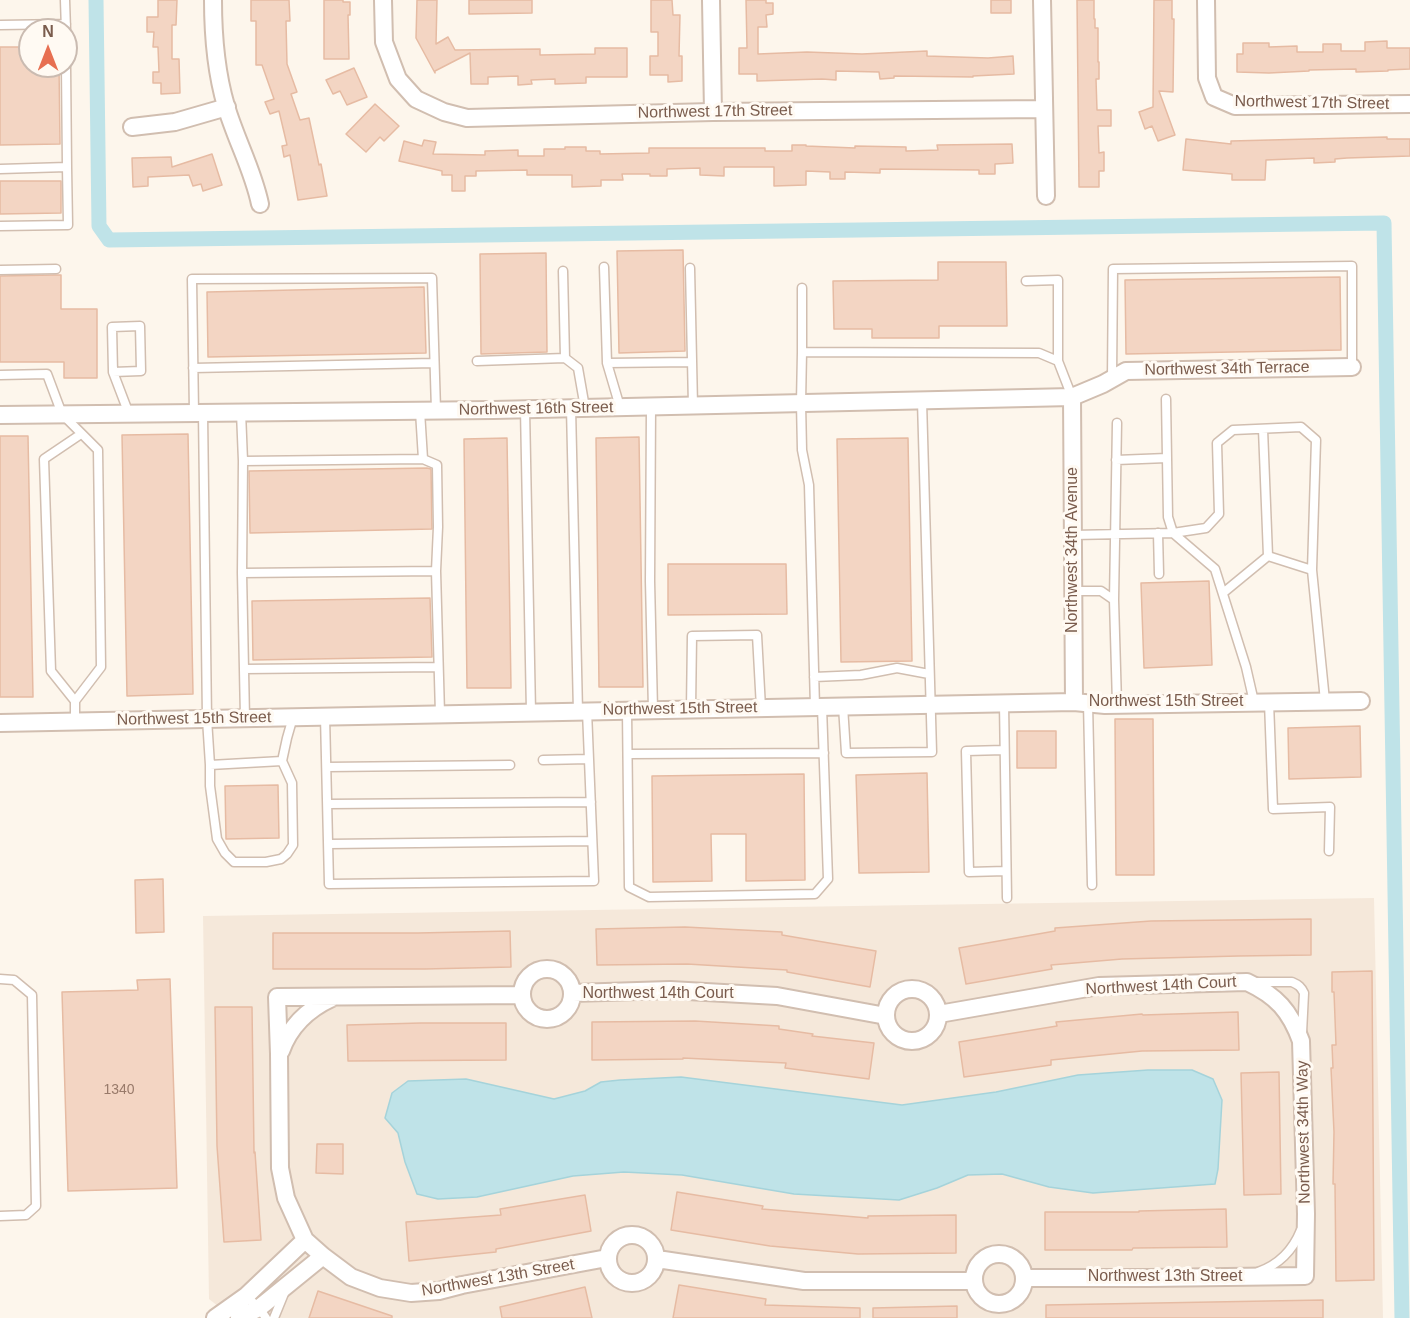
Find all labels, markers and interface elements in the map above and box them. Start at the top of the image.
north arrow [18,18,78,78]
text: N [42,23,54,40]
street label: Northwest 17th Street [1234,92,1390,114]
street label: Northwest 17th Street [637,101,793,123]
street label: Northwest 34th Terrace [1144,358,1310,380]
street label: Northwest 16th Street [458,398,614,420]
street label: Northwest 34th Avenue [1063,467,1083,633]
street label: Northwest 15th Street [1089,692,1243,712]
street label: Northwest 15th Street [602,698,758,720]
street label: Northwest 15th Street [116,708,272,730]
street label: Northwest 14th Court [1085,972,1237,1000]
street label: Northwest 14th Court [582,984,734,1004]
street label: Northwest 34th Way [1293,1060,1315,1204]
house number: 1340 [103,1082,135,1098]
street label: Northwest 13th Street [420,1255,576,1301]
street label: Northwest 13th Street [1088,1267,1242,1287]

